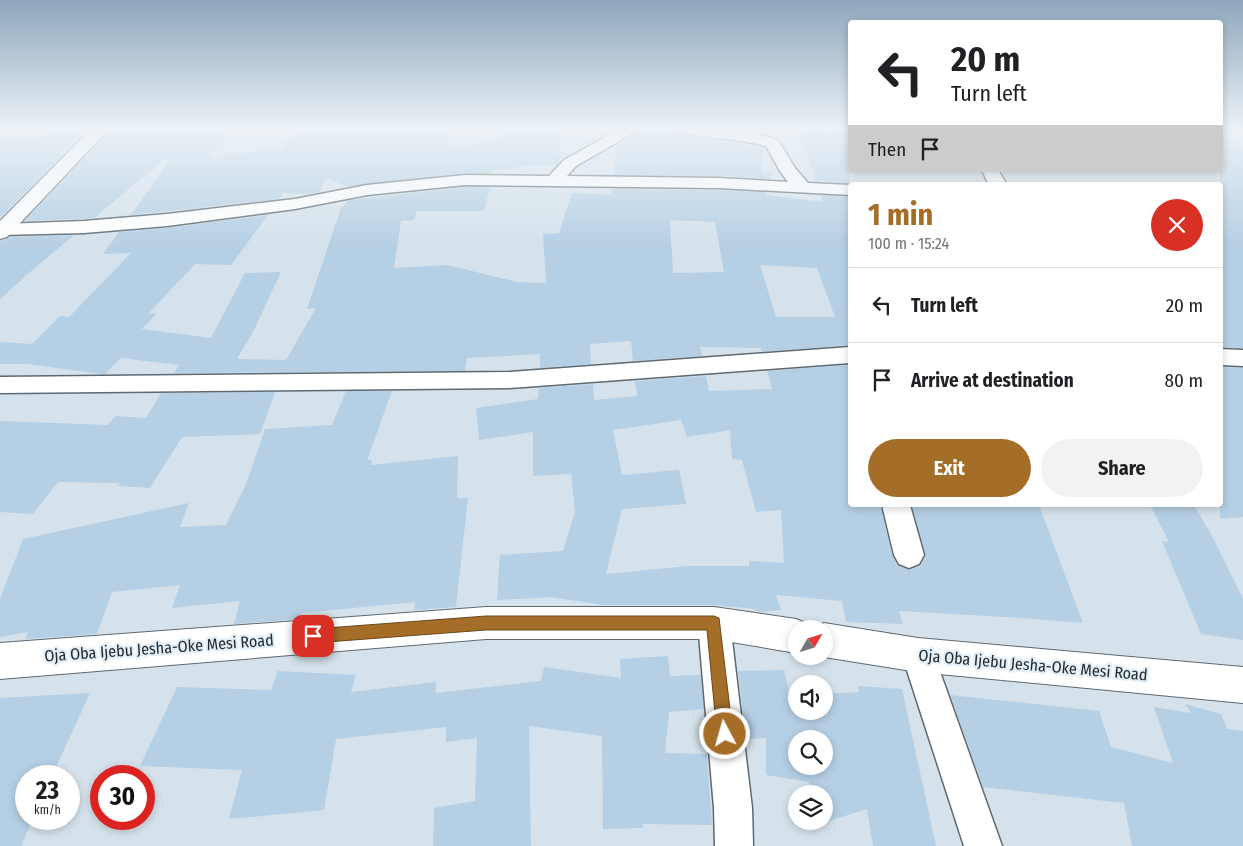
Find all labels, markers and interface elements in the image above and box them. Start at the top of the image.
text: 20 m [951,38,1020,80]
icon: left [868,40,933,105]
text: Turn left [951,80,1027,107]
icon: arrive [916,135,944,163]
text: Then [868,138,906,161]
text: 1 min [868,197,933,233]
button: close [1151,199,1203,251]
text: 100 m · 15:24 [868,234,949,253]
icon: left [868,291,896,319]
text: Turn left [911,294,978,317]
text: 20 m [1166,294,1203,317]
icon: arrive [868,366,896,394]
text: Arrive at destination [911,369,1074,392]
text: 80 m [1165,369,1203,392]
button: Exit [868,439,1031,497]
button: Share [1041,439,1203,497]
pin [292,615,334,657]
north arrow [788,620,832,665]
map controls [788,620,833,830]
icon: arrive [299,622,327,650]
street label: Oja Oba Ijebu Jesha-Oke Mesi Road [44,631,274,665]
street label: Oja Oba Ijebu Jesha-Oke Mesi Road [918,646,1148,684]
button: sound [788,675,833,720]
position arrow [698,707,750,759]
button: search [788,730,833,775]
speed limit sign: 30 [90,765,155,830]
text: 23 [36,776,59,806]
button: layers [788,785,833,830]
text: km/h [34,803,61,817]

